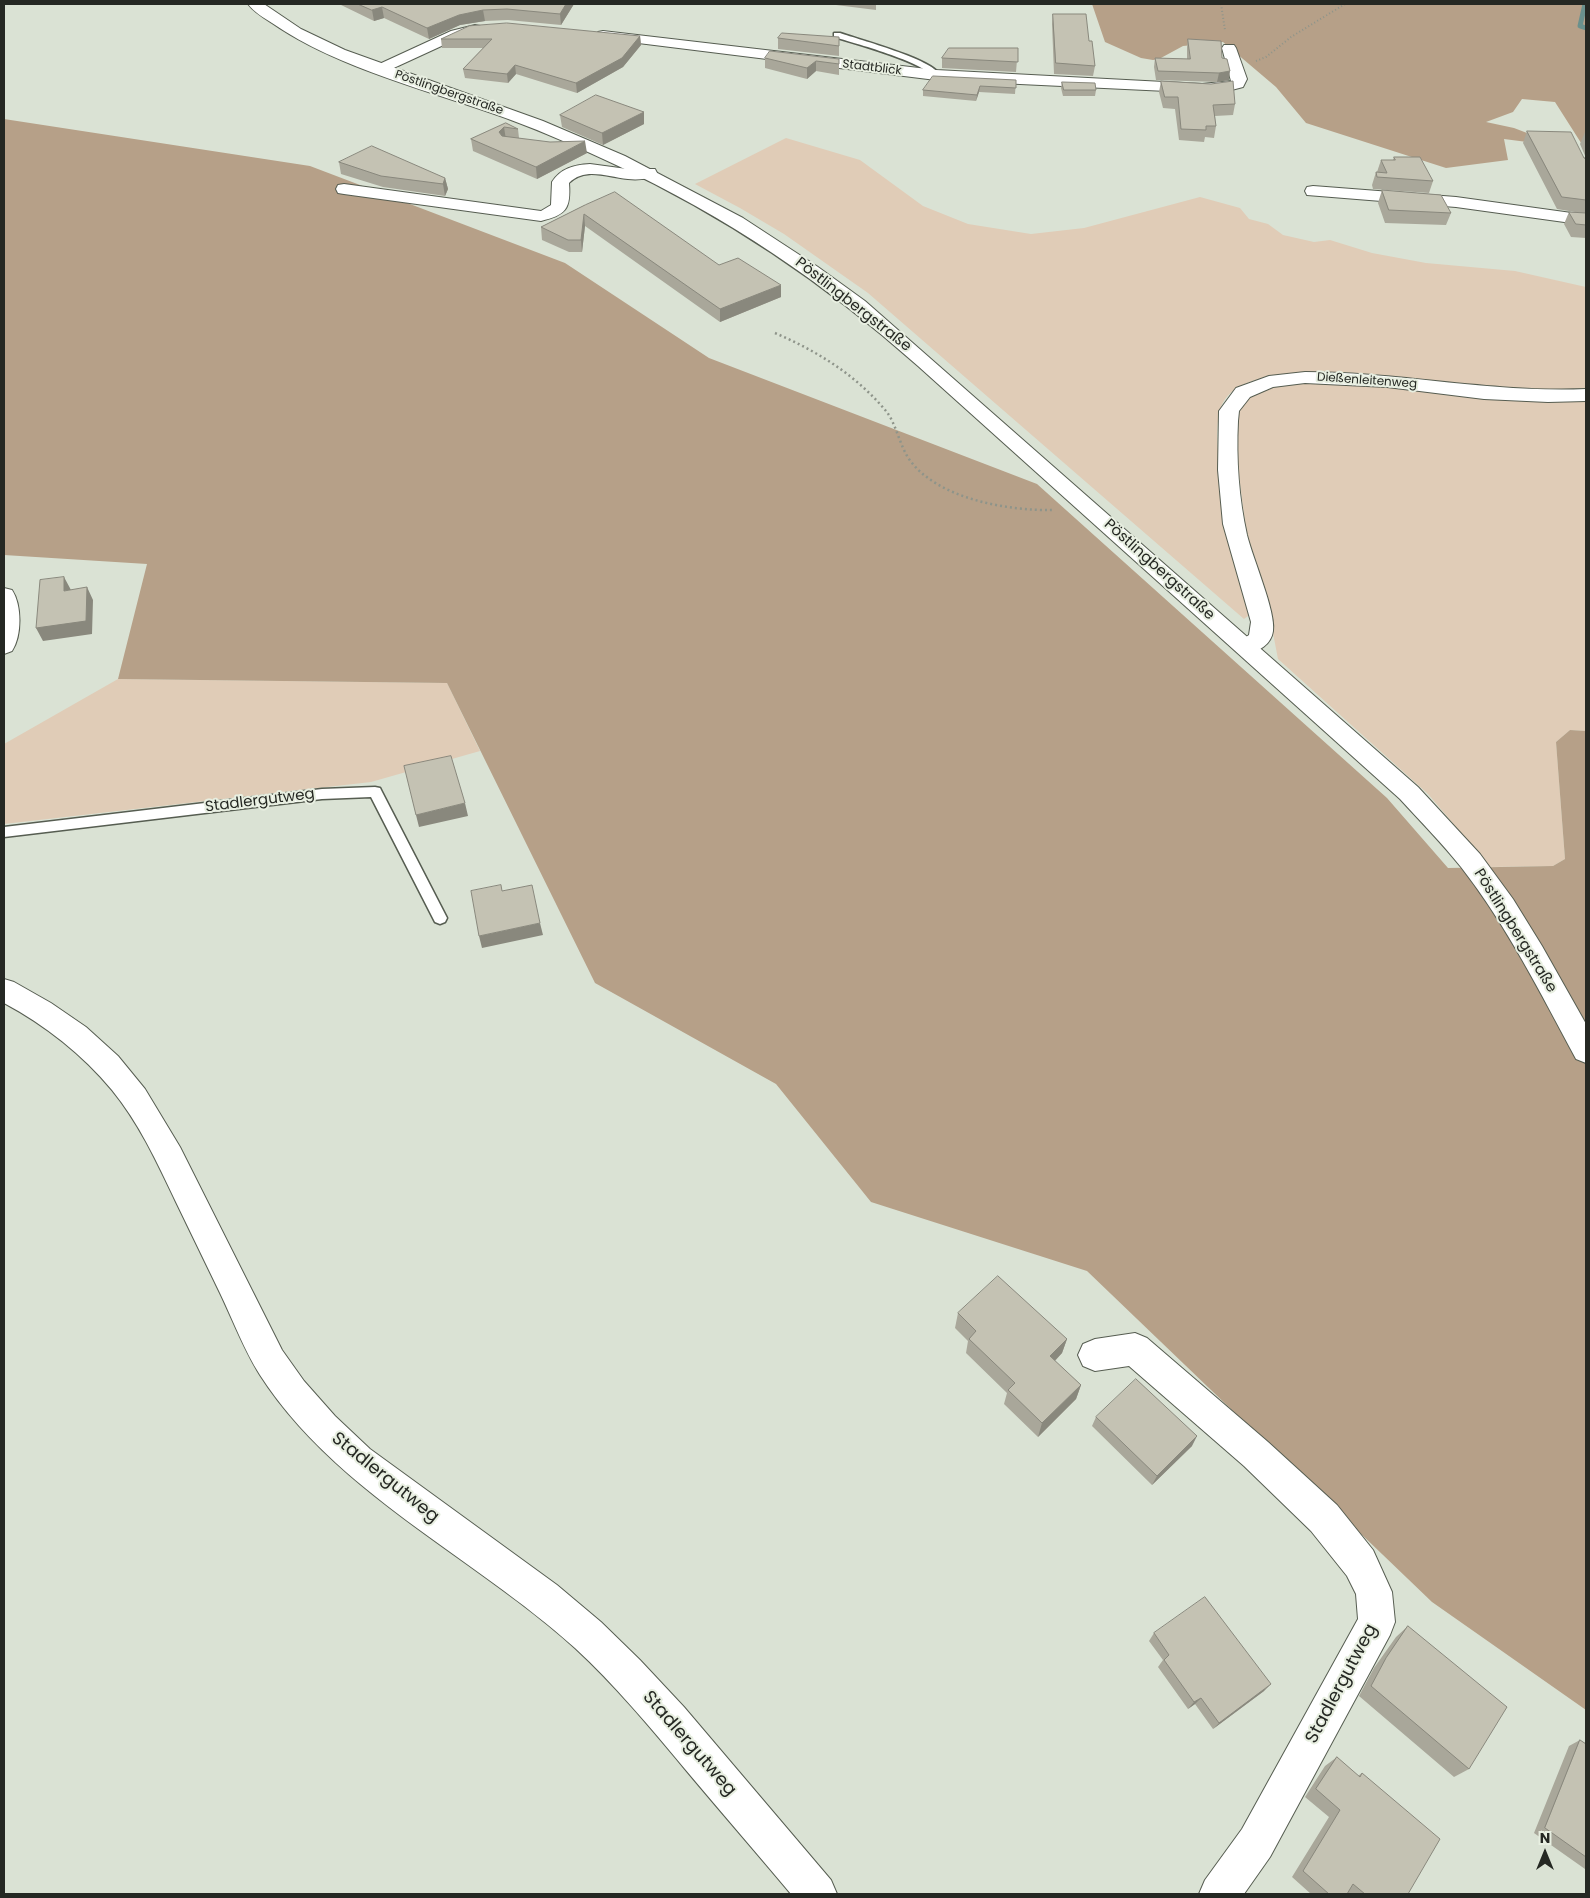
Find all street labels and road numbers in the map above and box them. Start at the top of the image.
street label: Stadtblick [842,57,902,79]
street label: Pöstlingbergstraße [393,68,505,118]
street label: Pöstlingbergstraße [791,254,915,356]
street label: Dießenleitenweg [1316,370,1418,392]
street label: Pöstlingbergstraße [1100,516,1218,624]
street label: Stadlergutweg [204,785,316,817]
street label: Pöstlingbergstraße [1470,866,1560,996]
street label: Stadlergutweg [327,1428,443,1528]
street label: Stadlergutweg [1301,1621,1383,1747]
street label: Stadlergutweg [638,1687,740,1801]

